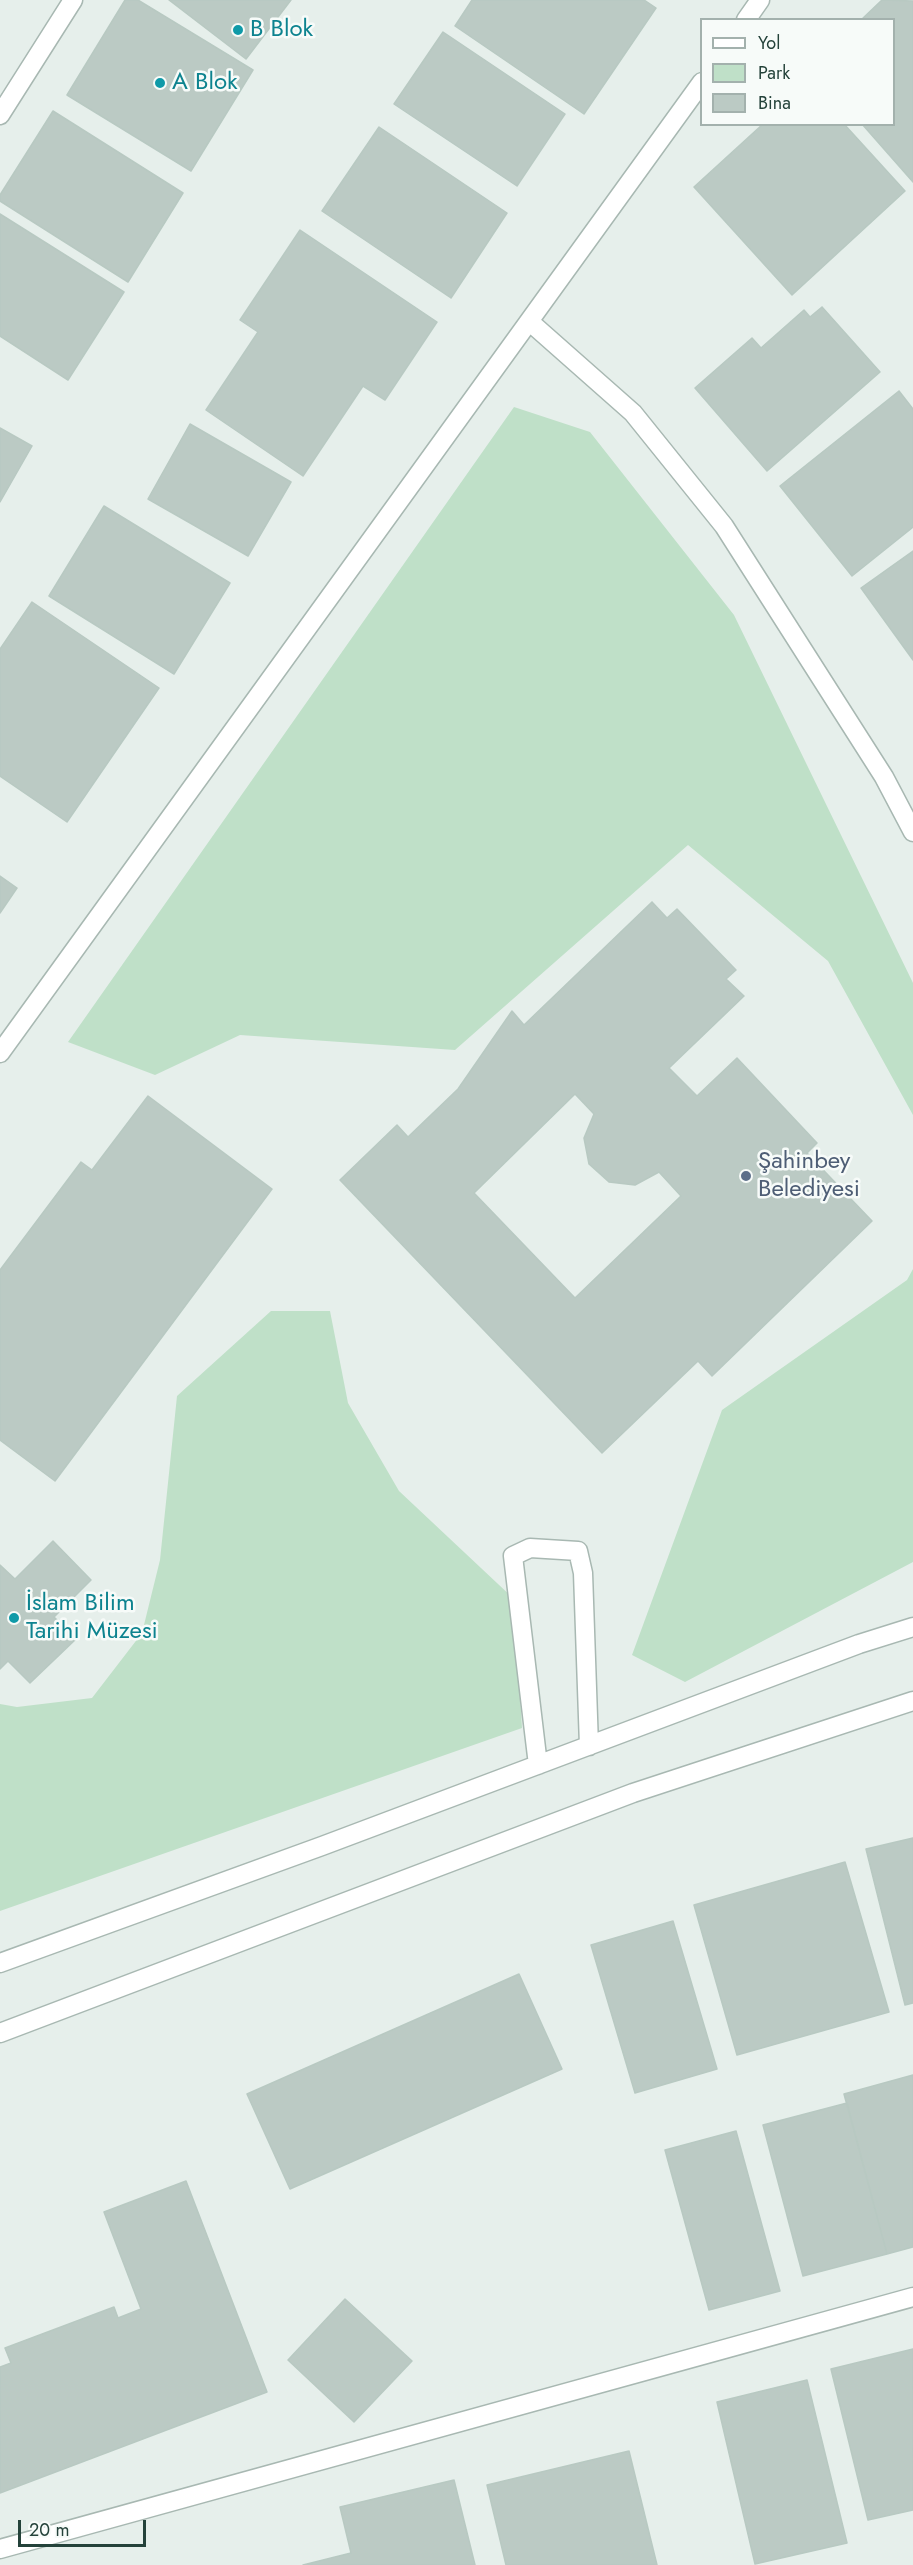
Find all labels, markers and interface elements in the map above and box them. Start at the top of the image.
place label: B Blok [250,16,313,44]
legend [700,18,895,126]
marker: B Blok [231,23,245,37]
text: Yol [758,30,780,56]
text: Park [758,60,790,86]
place label: A Blok [172,69,238,97]
marker: A Blok [153,76,167,90]
text: Bina [758,90,791,116]
place label: Şahinbey Belediyesi [758,1148,860,1204]
marker: Şahinbey Belediyesi [739,1169,753,1183]
place label: İslam Bilim Tarihi Müzesi [26,1590,158,1646]
marker: İslam Bilim Tarihi Müzesi [7,1611,21,1625]
scale bar [21,2508,148,2546]
text: 20 m [29,2517,69,2543]

